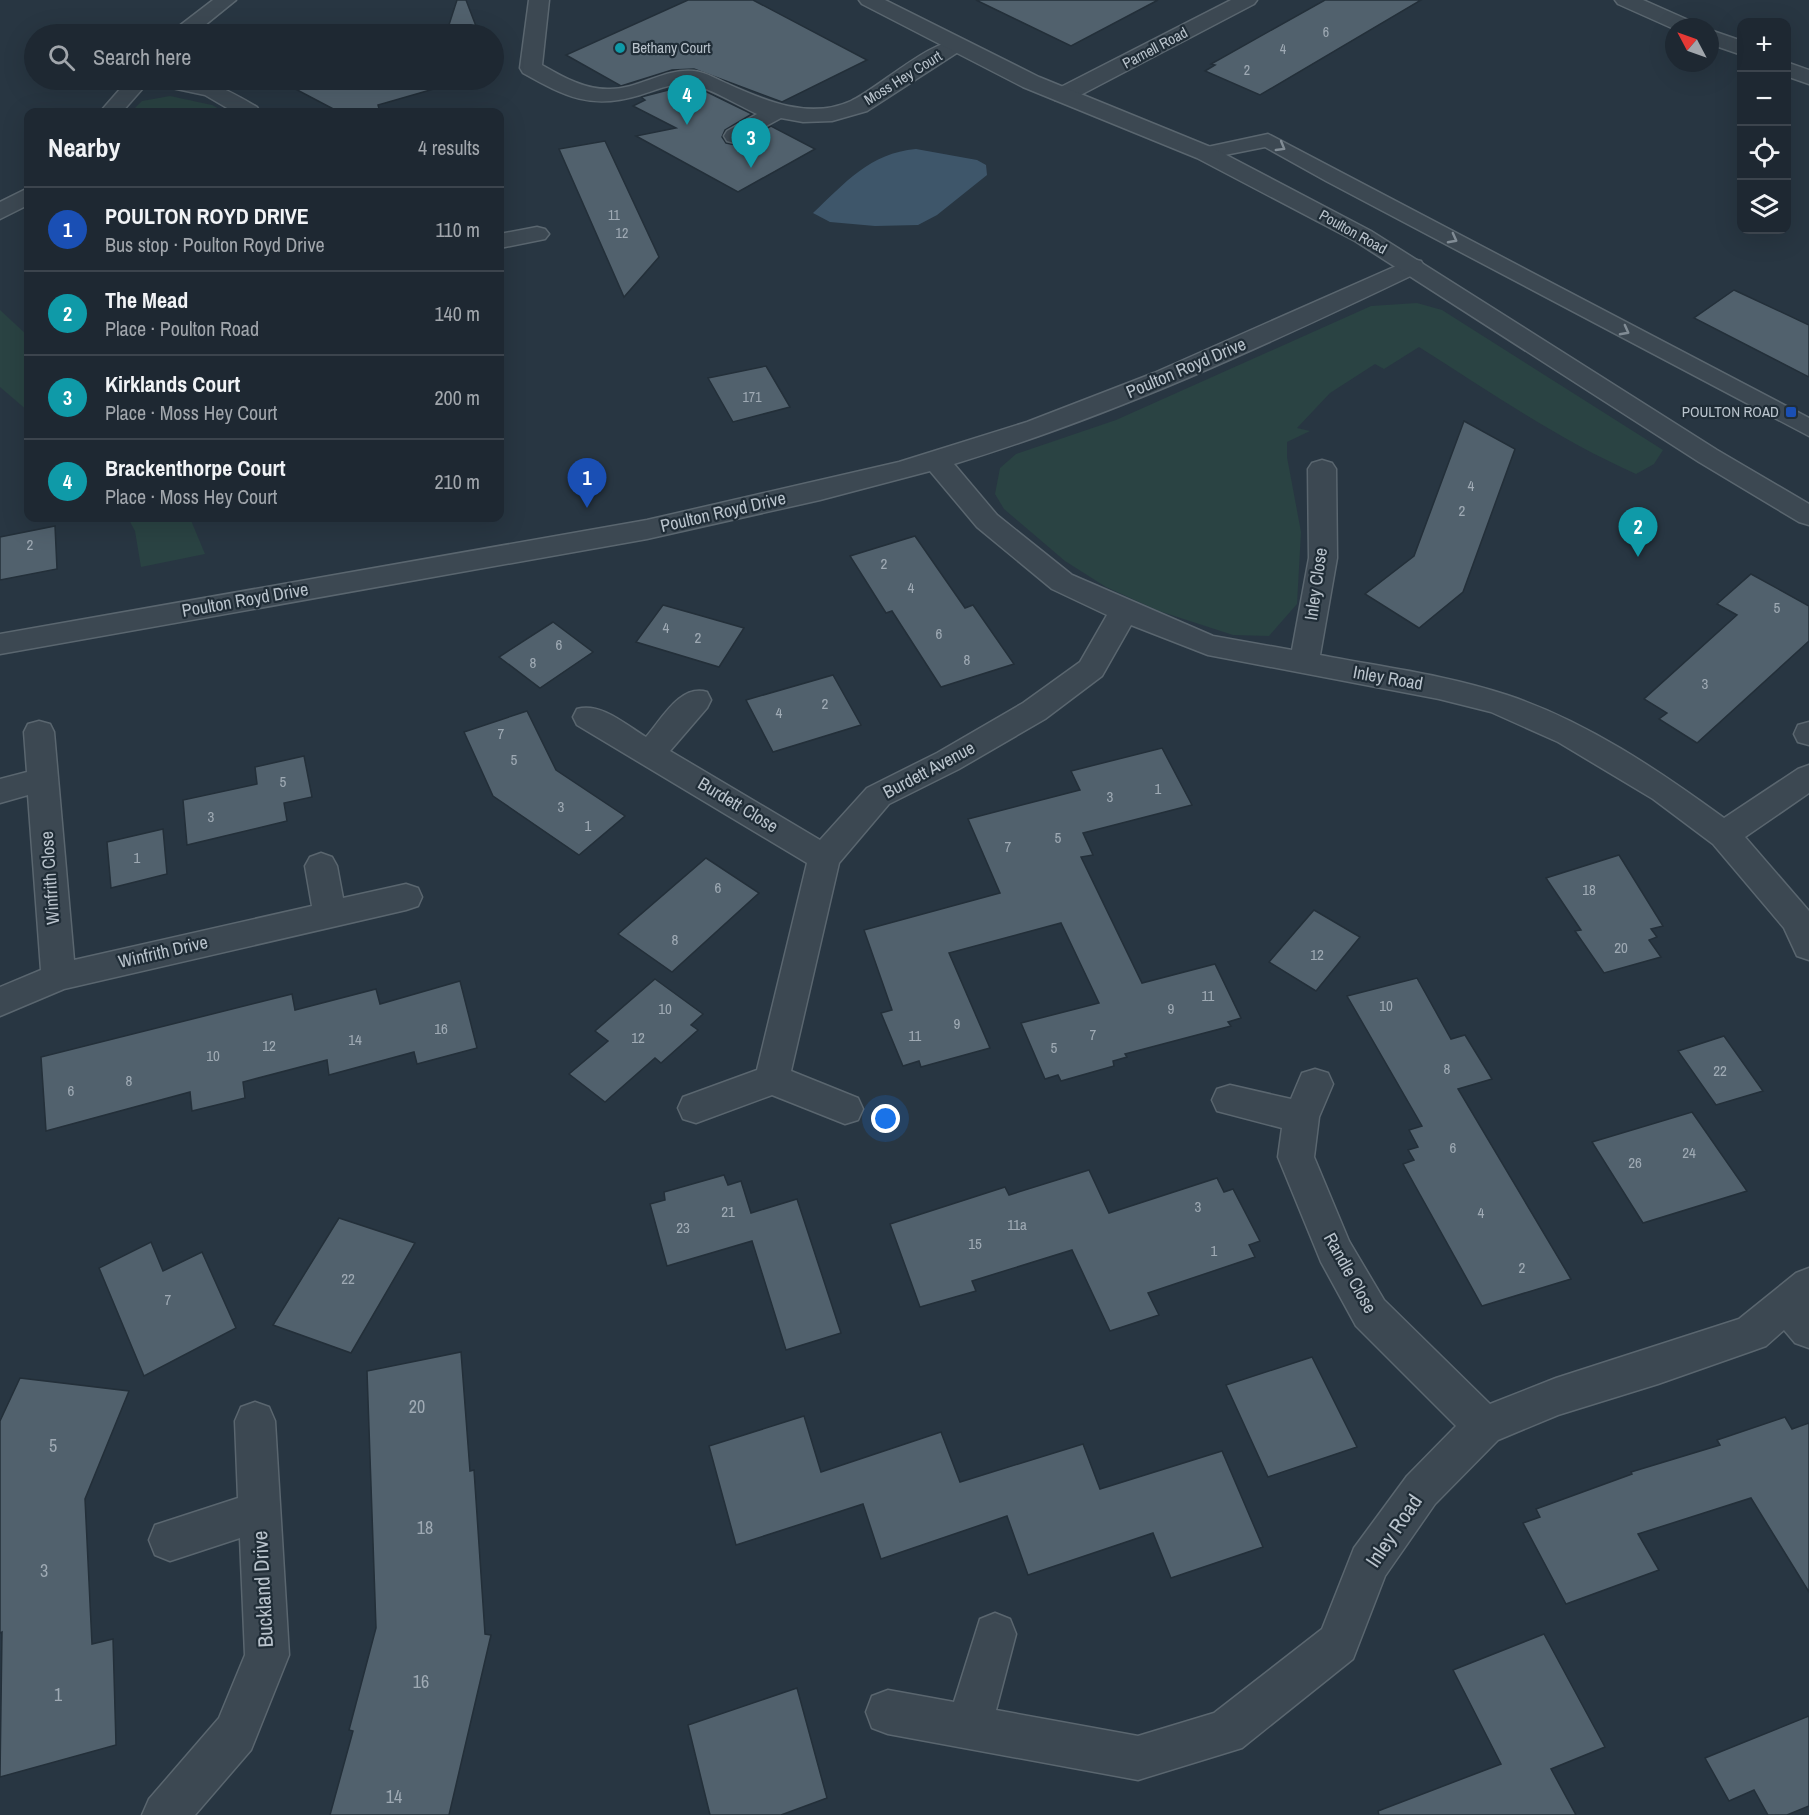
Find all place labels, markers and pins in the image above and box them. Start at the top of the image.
place label: Bethany Court [632,37,711,58]
marker: Bethany Court [613,41,627,55]
pin: 4 [668,76,706,125]
pin: 3 [732,118,771,168]
place label: POULTON ROAD [1682,401,1779,422]
marker: POULTON ROAD [1784,405,1798,419]
pin: 1 [568,458,606,508]
pin: 2 [1618,508,1658,557]

